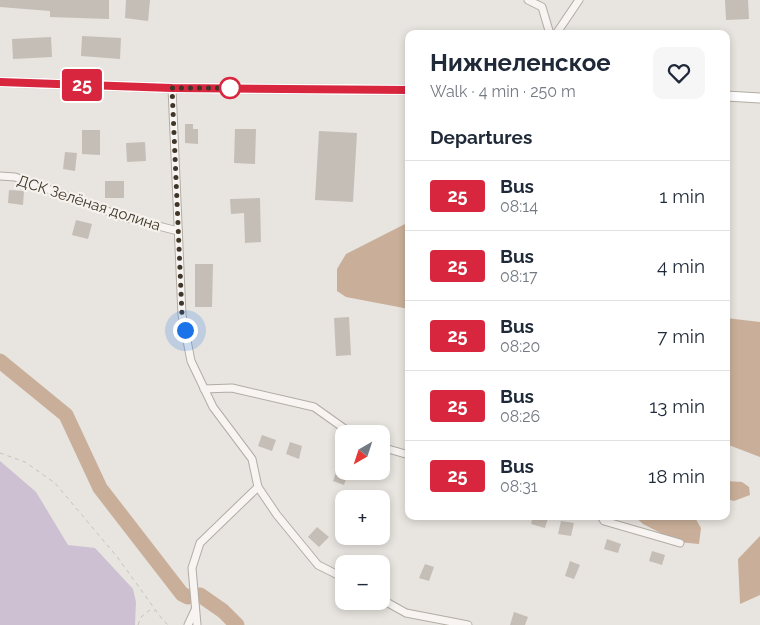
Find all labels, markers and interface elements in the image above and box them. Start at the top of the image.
button: heart [653,47,705,99]
text: Нижнеленское [430,48,611,77]
line badge: 25 [59,69,104,101]
text: 25 [72,74,92,95]
unlabelled marker [219,77,241,99]
text: Walk · 4 min · 250 m [430,82,576,101]
text: Departures [430,126,532,148]
street label: ДСК Зелёная долина [15,171,163,235]
text: Bus [500,175,534,197]
text: 25 [447,185,468,206]
text: 1 min [659,185,705,207]
text: 08:14 [500,197,538,216]
text: Bus [500,245,534,267]
text: 25 [447,255,468,276]
text: 4 min [657,255,705,277]
text: 08:17 [500,267,538,286]
text: Bus [500,315,534,337]
your location [173,318,198,343]
text: 25 [447,325,468,346]
text: 7 min [657,325,705,347]
text: 08:20 [500,337,540,356]
text: Bus [500,385,534,407]
text: 25 [447,395,468,416]
text: 13 min [649,395,705,417]
text: 08:26 [500,407,540,426]
north arrow [335,425,390,480]
map controls [335,425,390,610]
text: Bus [500,455,534,477]
text: 25 [447,465,468,486]
text: 18 min [648,465,705,487]
text: 08:31 [500,477,538,496]
button: + [335,490,390,545]
button: − [335,555,390,610]

